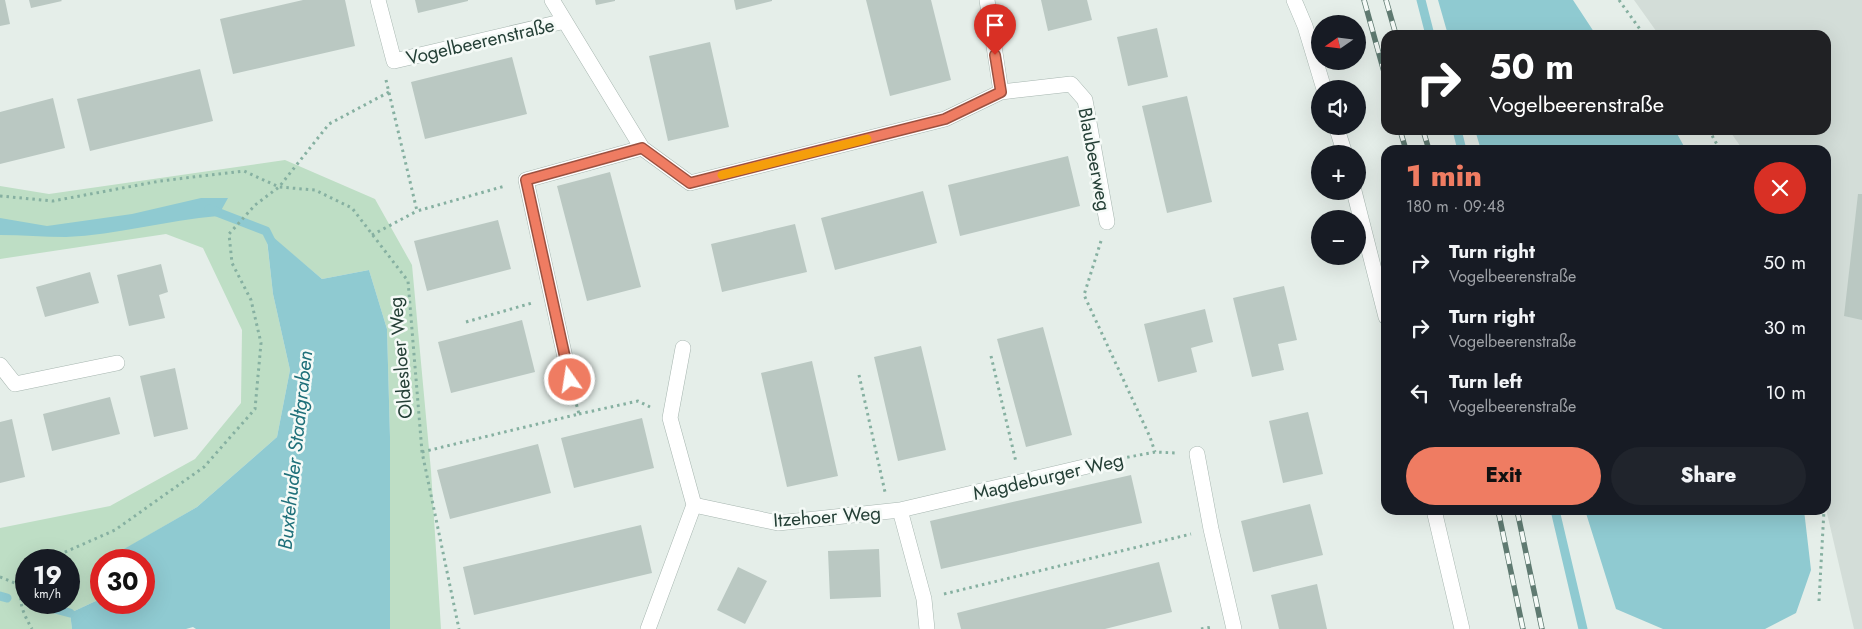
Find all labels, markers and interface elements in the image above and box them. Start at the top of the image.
pin [974,4,1016,55]
street label: Vogelbeerenstraße [403,11,557,72]
icon: arrive [981,11,1009,39]
north arrow [1311,15,1366,70]
map controls [1311,15,1366,265]
text: 50 m [1489,42,1574,92]
icon: right [1406,50,1471,115]
button: sound [1311,80,1366,135]
text: Vogelbeerenstraße [1489,88,1664,120]
street label: Blaubeerweg [1071,105,1118,213]
button: + [1311,145,1366,200]
text: 1 min [1406,154,1482,197]
button: close [1754,162,1806,214]
text: 180 m · 09:48 [1406,195,1505,218]
button: − [1311,210,1366,265]
text: Turn right [1449,238,1535,265]
icon: right [1406,249,1434,277]
text: 50 m [1763,249,1806,276]
text: Vogelbeerenstraße [1449,265,1576,288]
street label: Oldesloer Weg [382,296,419,420]
text: Turn right [1449,303,1535,330]
icon: right [1406,314,1434,342]
text: 30 m [1764,314,1806,341]
text: Vogelbeerenstraße [1449,330,1576,353]
water label: Buxtehuder Stadtgraben [271,349,320,551]
position arrow [543,353,595,405]
text: Turn left [1449,368,1522,395]
icon: left [1406,379,1434,407]
text: 10 m [1766,379,1806,406]
text: Vogelbeerenstraße [1449,395,1576,418]
street label: Magdeburger Weg [970,446,1126,507]
button: Exit [1406,447,1601,505]
button: Share [1611,447,1806,505]
street label: Itzehoer Weg [772,499,882,534]
speed limit sign: 30 [90,549,155,614]
text: 19 [33,557,62,593]
text: km/h [34,585,61,603]

